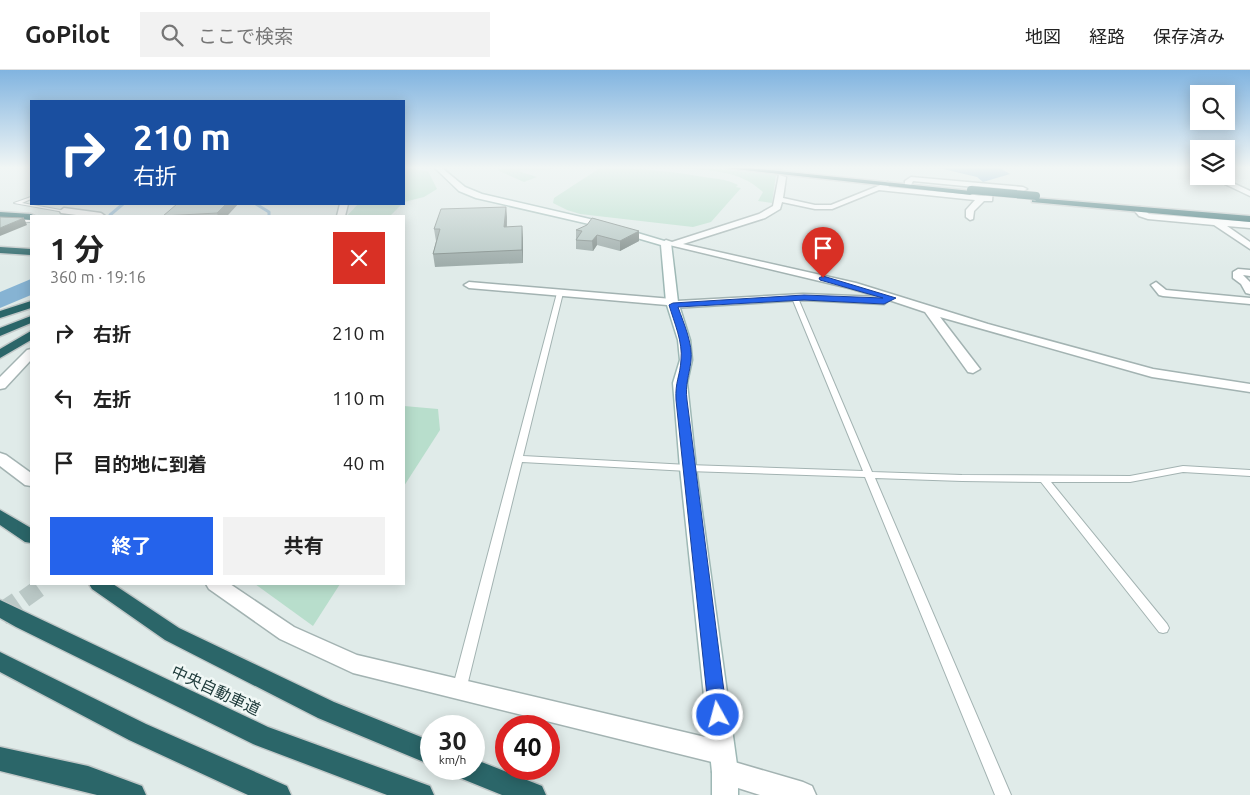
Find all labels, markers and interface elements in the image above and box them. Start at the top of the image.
search box [140,12,490,57]
text: GoPilot [25,21,110,48]
icon: search [158,21,186,49]
text: ここで検索 [198,25,293,47]
text: 地図 [1025,26,1061,46]
text: 経路 [1089,26,1125,46]
text: 保存済み [1153,26,1225,46]
map controls [1190,85,1235,185]
button: search [1190,85,1235,130]
text: 210 m [133,117,231,157]
icon: right [50,120,115,185]
button: layers [1190,140,1235,185]
text: 右折 [133,163,177,188]
pin [802,227,844,278]
text: 1 分 [50,232,104,266]
button: close [333,232,385,284]
icon: arrive [809,234,837,262]
text: 360 m · 19:16 [50,268,146,286]
icon: right [50,319,78,347]
text: 210 m [332,322,385,344]
text: 右折 [93,323,131,345]
icon: left [50,384,78,412]
text: 110 m [332,387,385,409]
text: 左折 [93,388,131,410]
icon: arrive [50,449,78,477]
text: 40 m [343,452,385,474]
text: 目的地に到着 [93,453,207,475]
button: 終了 [50,517,213,575]
button: 共有 [223,517,385,575]
street label: 中央自動車道 [169,662,263,718]
position arrow [691,688,743,740]
speed limit sign: 40 [495,715,560,780]
text: 30 [438,727,467,755]
text: km/h [439,753,466,766]

